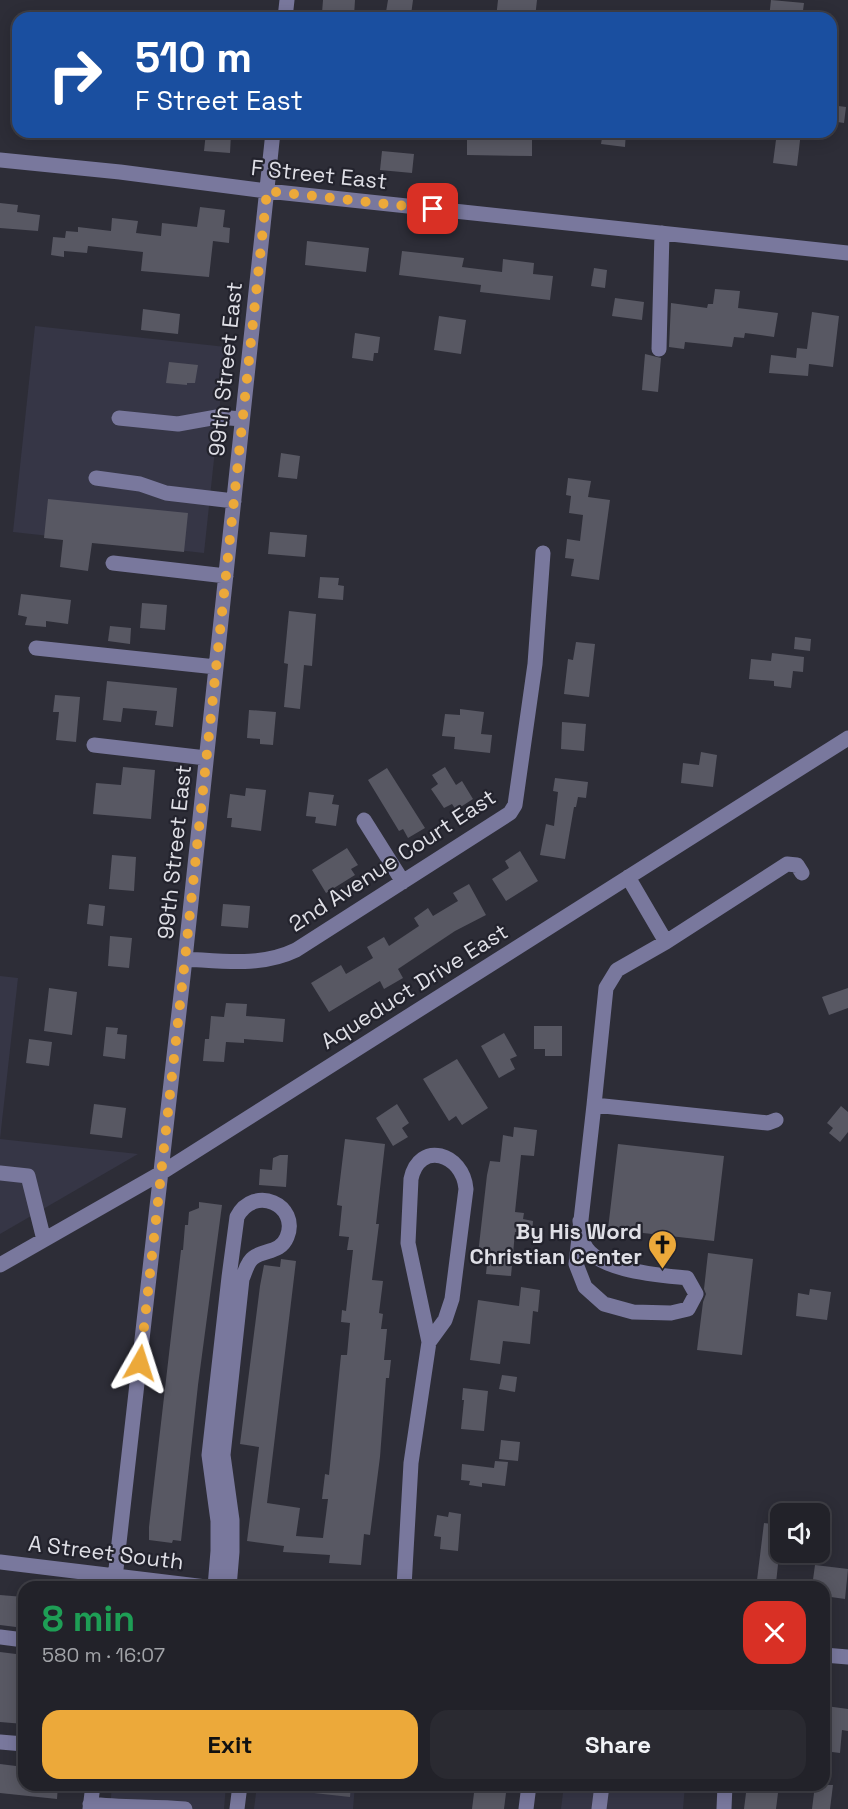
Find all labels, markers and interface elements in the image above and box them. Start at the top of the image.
text: 510 m [135,31,252,84]
icon: right [36,36,114,114]
text: F Street East [135,83,303,118]
street label: F Street East [249,153,389,195]
pin [407,183,458,234]
icon: arrive [416,192,449,225]
street label: 99th Street East [202,280,248,458]
street label: 99th Street East [151,763,197,941]
street label: 2nd Avenue Court East [283,783,501,937]
street label: Aqueduct Drive East [315,917,513,1055]
place label: By His Word Christian Center [470,1217,642,1270]
church icon: By His Word Christian Center [647,1228,679,1270]
position arrow [108,1331,172,1395]
map controls [770,1503,830,1563]
button: sound [770,1503,830,1563]
street label: A Street South [27,1529,185,1575]
text: 8 min [42,1596,135,1642]
button: close [743,1601,806,1664]
text: 580 m · 16:07 [42,1642,165,1668]
button: Exit [42,1710,418,1779]
button: Share [430,1710,806,1779]

